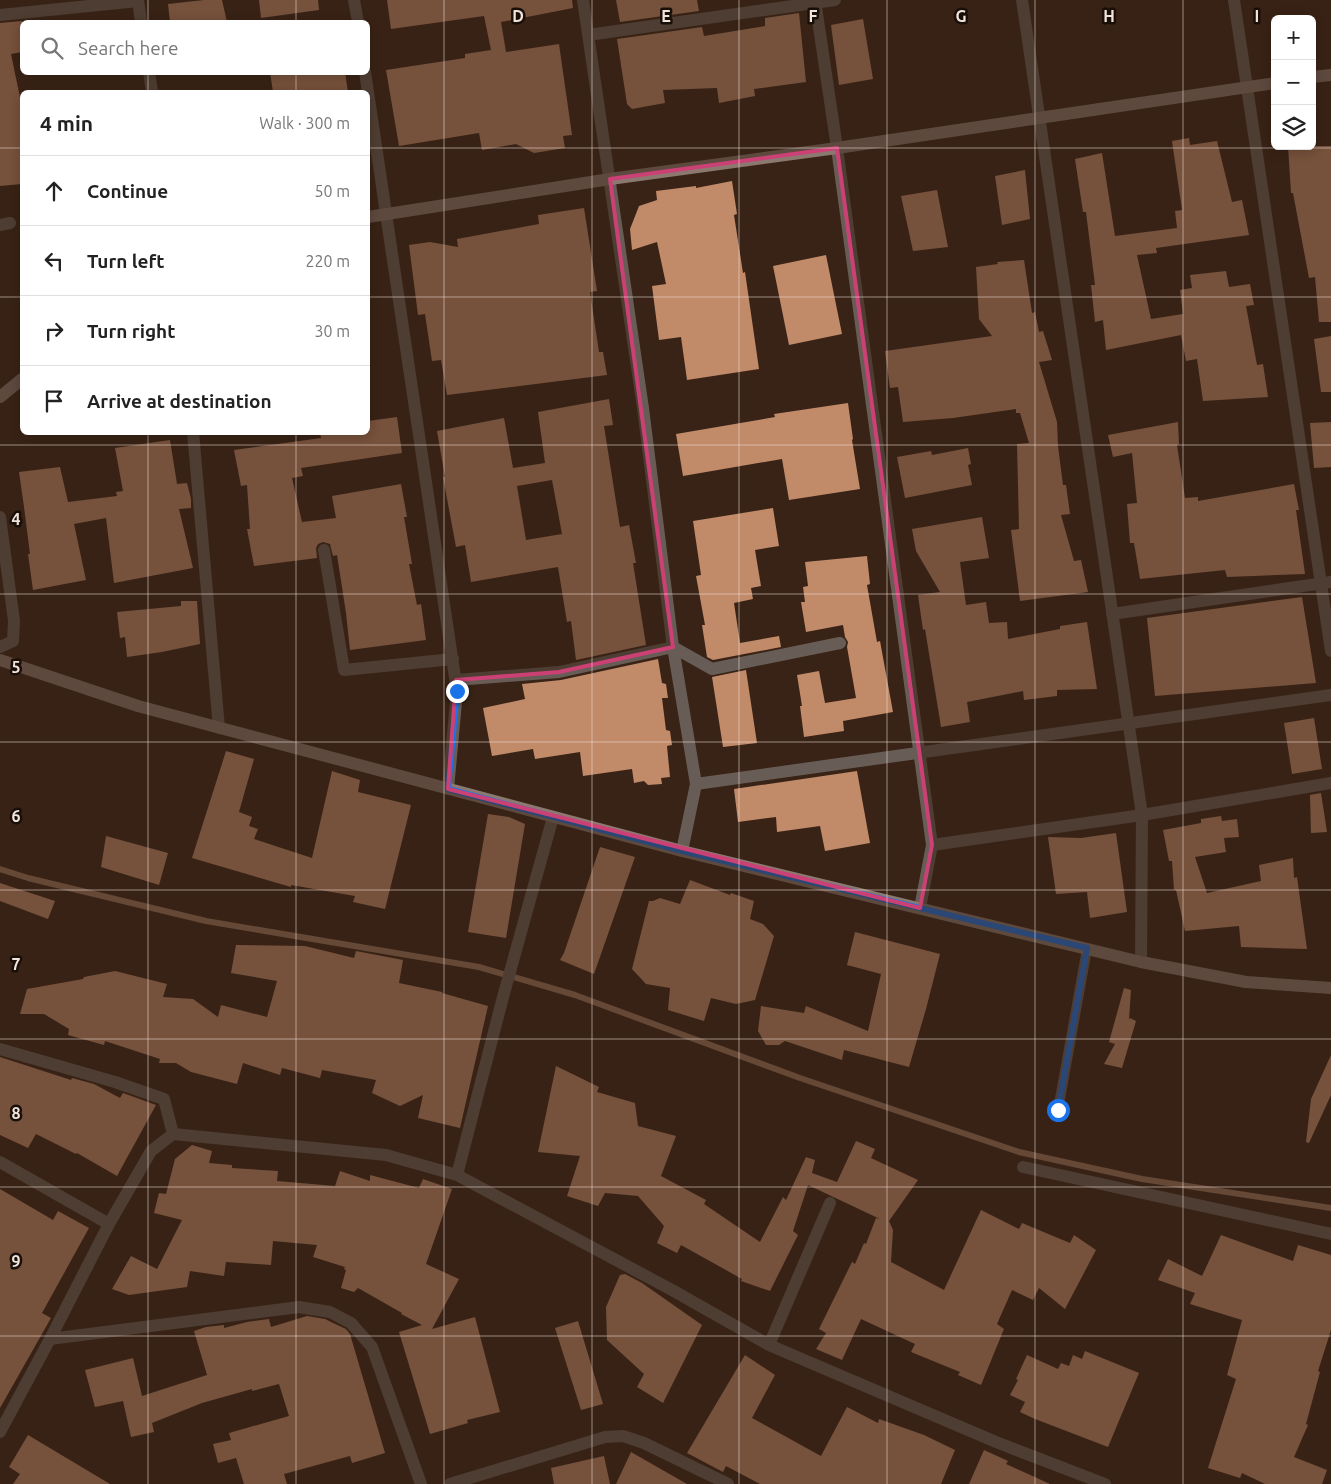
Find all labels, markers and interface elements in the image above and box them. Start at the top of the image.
text: D [512,7,524,25]
text: E [661,7,671,25]
text: F [809,7,818,25]
text: G [955,7,967,25]
text: H [1103,7,1115,25]
text: I [1255,7,1259,25]
map controls [1271,15,1316,150]
button: + [1271,15,1316,60]
search box [20,20,370,75]
icon: search [38,34,66,62]
text: Search here [78,37,178,59]
button: − [1271,60,1316,105]
button: layers [1271,105,1316,150]
text: 4 min [40,111,93,135]
text: Walk · 300 m [259,114,350,132]
icon: ahead [40,177,68,205]
text: Continue [87,180,168,202]
text: 50 m [314,182,350,200]
icon: left [40,247,68,275]
text: Turn left [87,250,165,272]
text: 220 m [305,252,350,270]
icon: right [40,317,68,345]
text: Turn right [87,320,175,342]
text: 30 m [314,322,350,340]
icon: arrive [40,387,68,415]
text: Arrive at destination [87,390,272,412]
text: 4 [11,510,21,528]
text: 5 [11,658,21,676]
route end [446,680,469,703]
text: 6 [11,807,21,825]
text: 7 [11,955,21,973]
route start [1047,1099,1070,1122]
text: 8 [11,1104,21,1122]
text: 9 [11,1252,21,1270]

